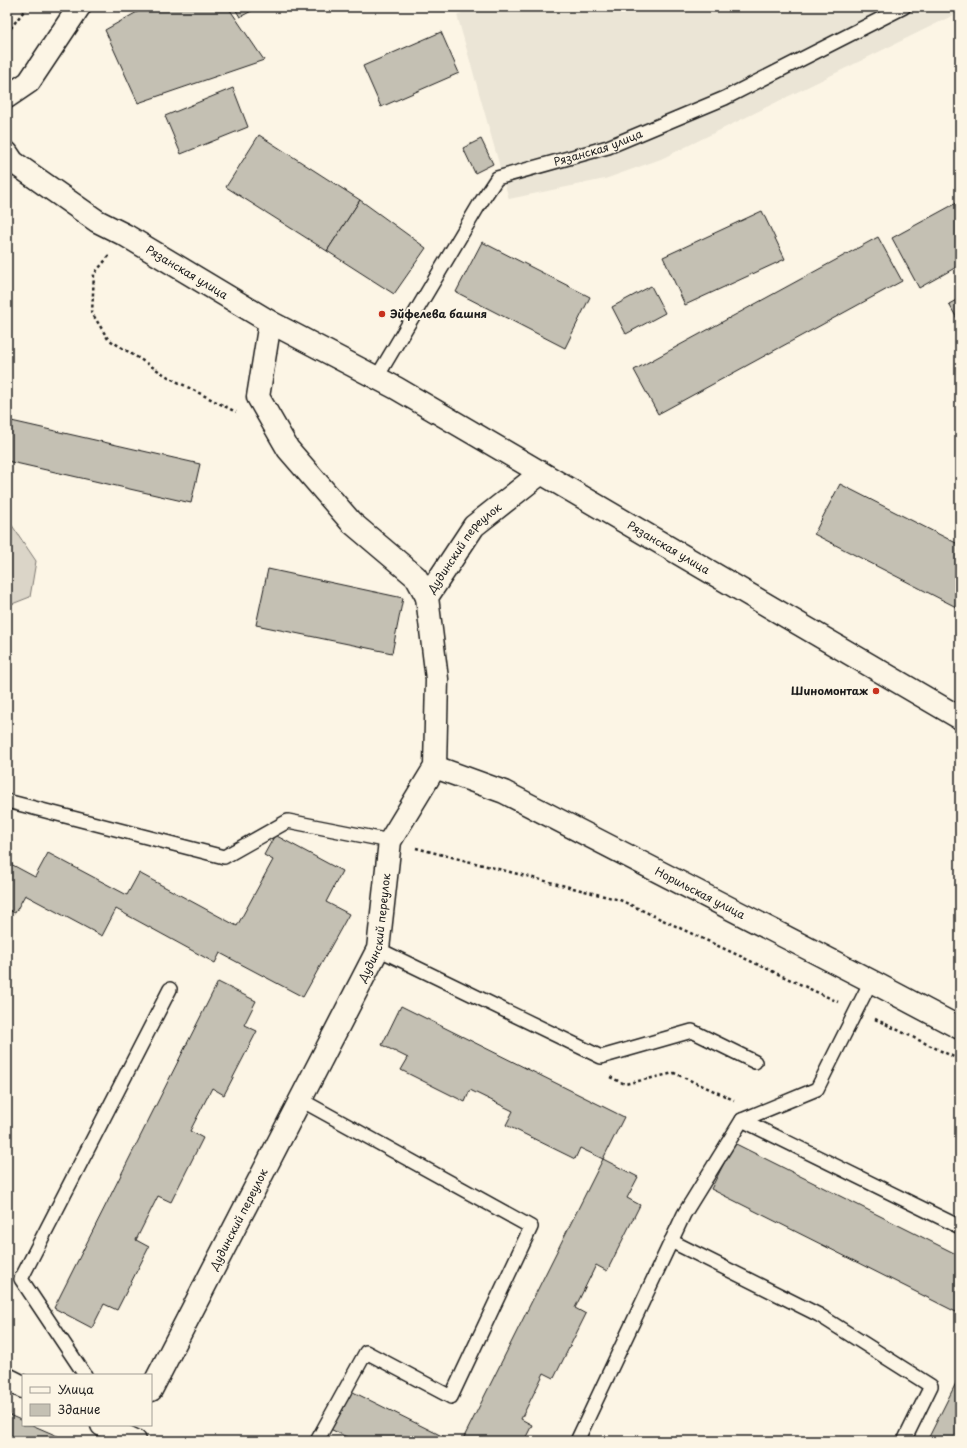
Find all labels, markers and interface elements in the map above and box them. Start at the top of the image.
street label: Рязанская улица [552,124,645,170]
street label: Рязанская улица [143,241,231,303]
place label: Эйфелева башня [390,305,487,322]
marker: Эйфелева башня [377,309,387,319]
street label: Дудинский переулок [422,498,505,597]
street label: Рязанская улица [625,516,713,578]
place label: Шиномонтаж [791,682,868,699]
marker: Шиномонтаж [871,686,881,696]
street label: Норильская улица [652,862,749,923]
street label: Дудинский переулок [353,872,394,986]
street label: Дудинский переулок [205,1165,272,1274]
legend [22,1374,152,1426]
text: Улица [58,1380,94,1398]
text: Здание [58,1400,100,1418]

